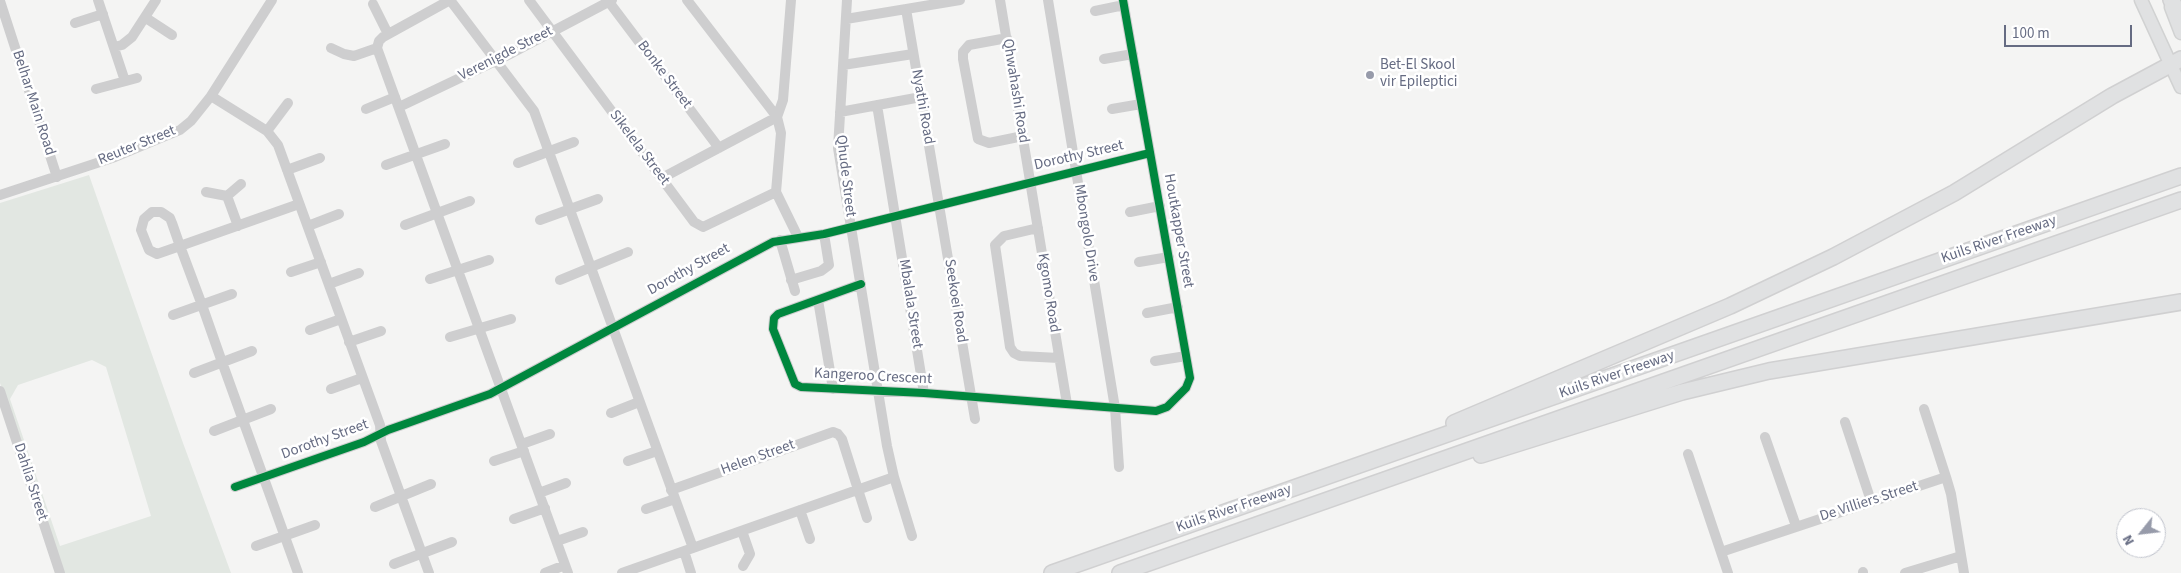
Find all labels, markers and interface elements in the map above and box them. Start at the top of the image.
scale bar [2006,15,2134,47]
street label: Verenigde Street [456,23,556,85]
text: 100 m [2012,23,2050,44]
street label: Bonke Street [633,38,695,112]
street label: Qhwahashi Road [998,38,1032,144]
street label: Belhar Main Road [8,48,58,158]
place label: Bet-El Skool vir Epileptici [1380,57,1457,92]
street label: Nyathi Road [907,68,937,146]
marker: Bet-El Skool vir Epileptici [1364,69,1376,81]
street label: Sikelela Street [605,107,673,189]
street label: Reuter Street [96,122,178,170]
street label: Qhude Street [831,134,859,218]
street label: Dorothy Street [1033,137,1125,175]
street label: Houtkapper Street [1159,172,1197,290]
street label: Mbongolo Drive [1069,183,1103,283]
street label: Kuils River Freeway [1939,212,2059,268]
street label: Dorothy Street [645,240,733,300]
street label: Kgomo Road [1033,252,1063,334]
street label: Mbalala Street [894,258,926,350]
street label: Seekoei Road [940,258,970,344]
street label: Kuils River Freeway [1557,347,1677,403]
street label: Kangeroo Crescent [814,365,932,389]
street label: Dorothy Street [279,416,371,464]
street label: Helen Street [719,436,797,480]
street label: Dahlia Street [9,441,51,523]
street label: De Villiers Street [1818,478,1920,526]
street label: Kuils River Freeway [1174,481,1294,537]
north arrow [2116,508,2166,558]
text: N [2118,531,2140,549]

